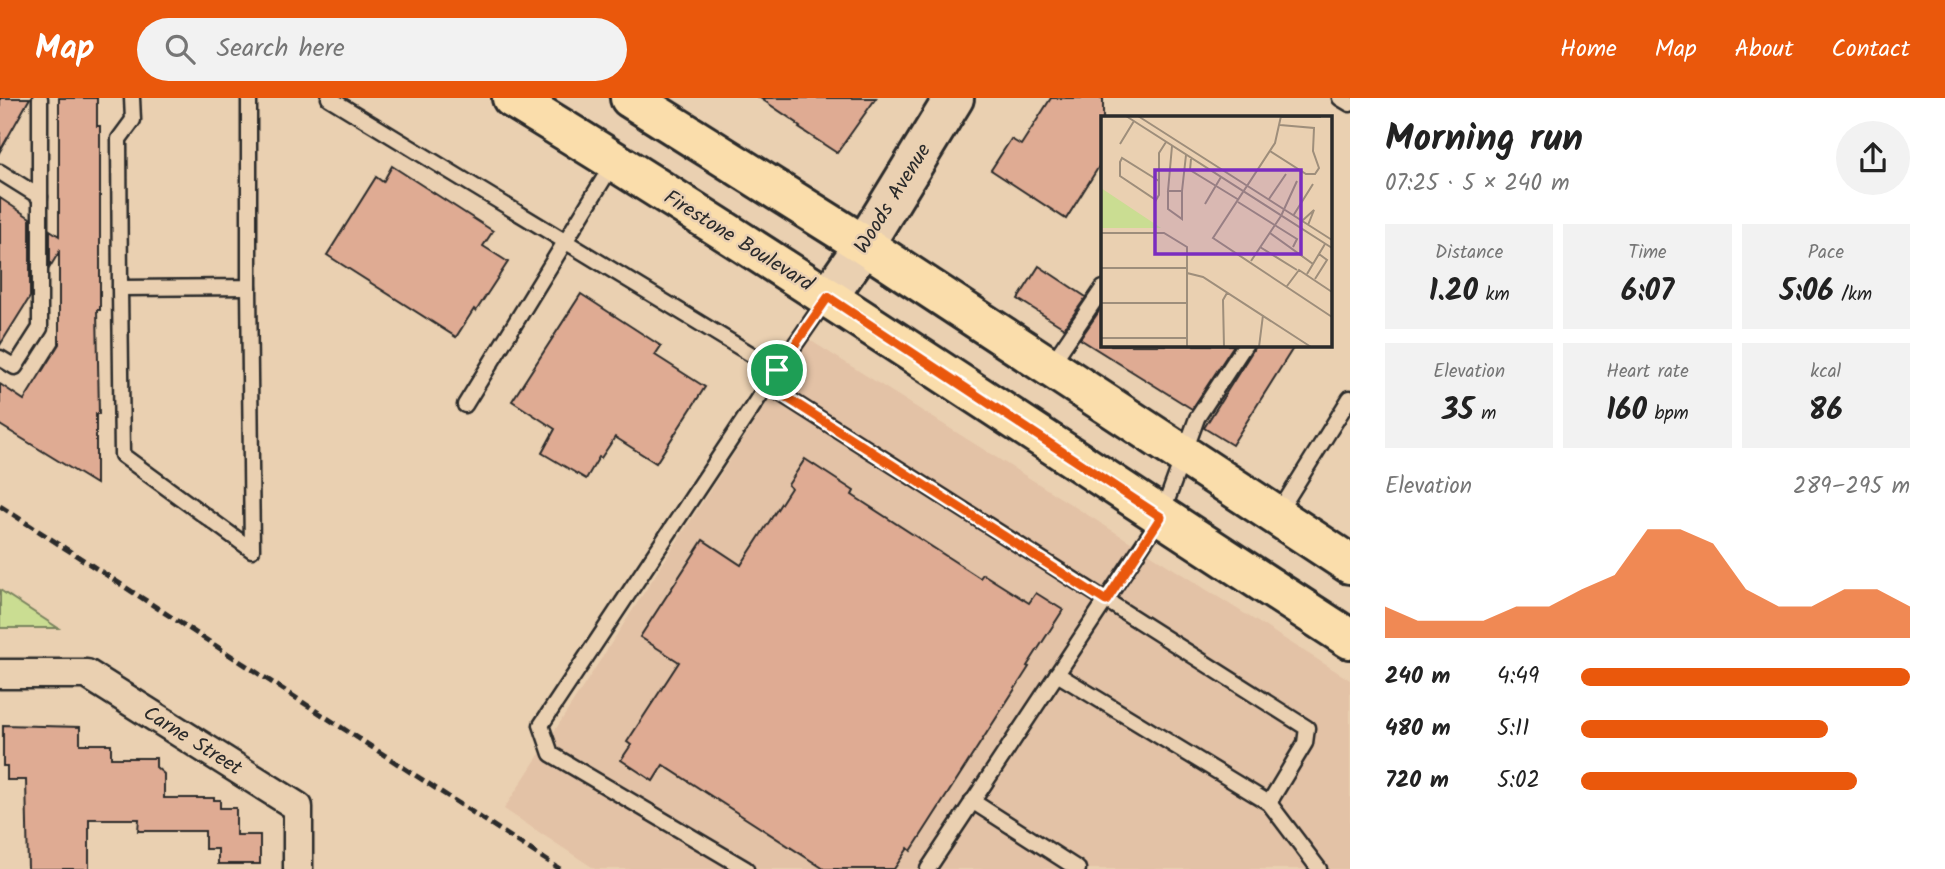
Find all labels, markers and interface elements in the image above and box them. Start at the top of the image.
search box [137,18,627,81]
text: Map [35,23,95,76]
text: Search here [217,28,345,70]
icon: search [161,30,199,68]
text: Home [1560,30,1617,69]
text: Map [1655,30,1697,69]
text: About [1735,30,1793,69]
text: Contact [1831,30,1910,69]
text: Morning run [1385,110,1583,170]
inset map [1101,116,1332,346]
button: share [1836,121,1910,195]
street label: Woods Avenue [846,137,941,261]
text: 07:25 · 5 × 240 m [1385,166,1569,202]
street label: Firestone Boulevard [657,182,820,301]
text: Distance [1435,238,1503,268]
text: Time [1628,238,1667,268]
text: Pace [1808,238,1844,268]
text: 1.20 [1429,268,1478,316]
text: 6:07 [1621,268,1674,316]
text: 5:06 [1780,268,1834,316]
text: km [1478,280,1510,310]
text: /km [1834,280,1872,310]
pin [747,340,807,400]
icon: arrive [758,351,796,389]
text: Elevation [1433,357,1505,387]
text: Heart rate [1606,357,1689,387]
text: kcal [1810,357,1841,387]
text: 35 [1442,387,1474,435]
text: 160 [1606,387,1647,435]
text: 86 [1809,387,1843,435]
text: m [1474,399,1496,429]
text: bpm [1647,399,1689,429]
text: Elevation [1385,469,1472,505]
text: 289–295 m [1793,469,1910,505]
text: 240 m [1385,659,1450,695]
text: 4:49 [1497,659,1539,695]
street label: Carne Street [136,698,249,785]
text: 480 m [1385,711,1451,747]
text: 5:11 [1497,711,1529,747]
text: 720 m [1385,763,1449,799]
text: 5:02 [1497,763,1540,799]

